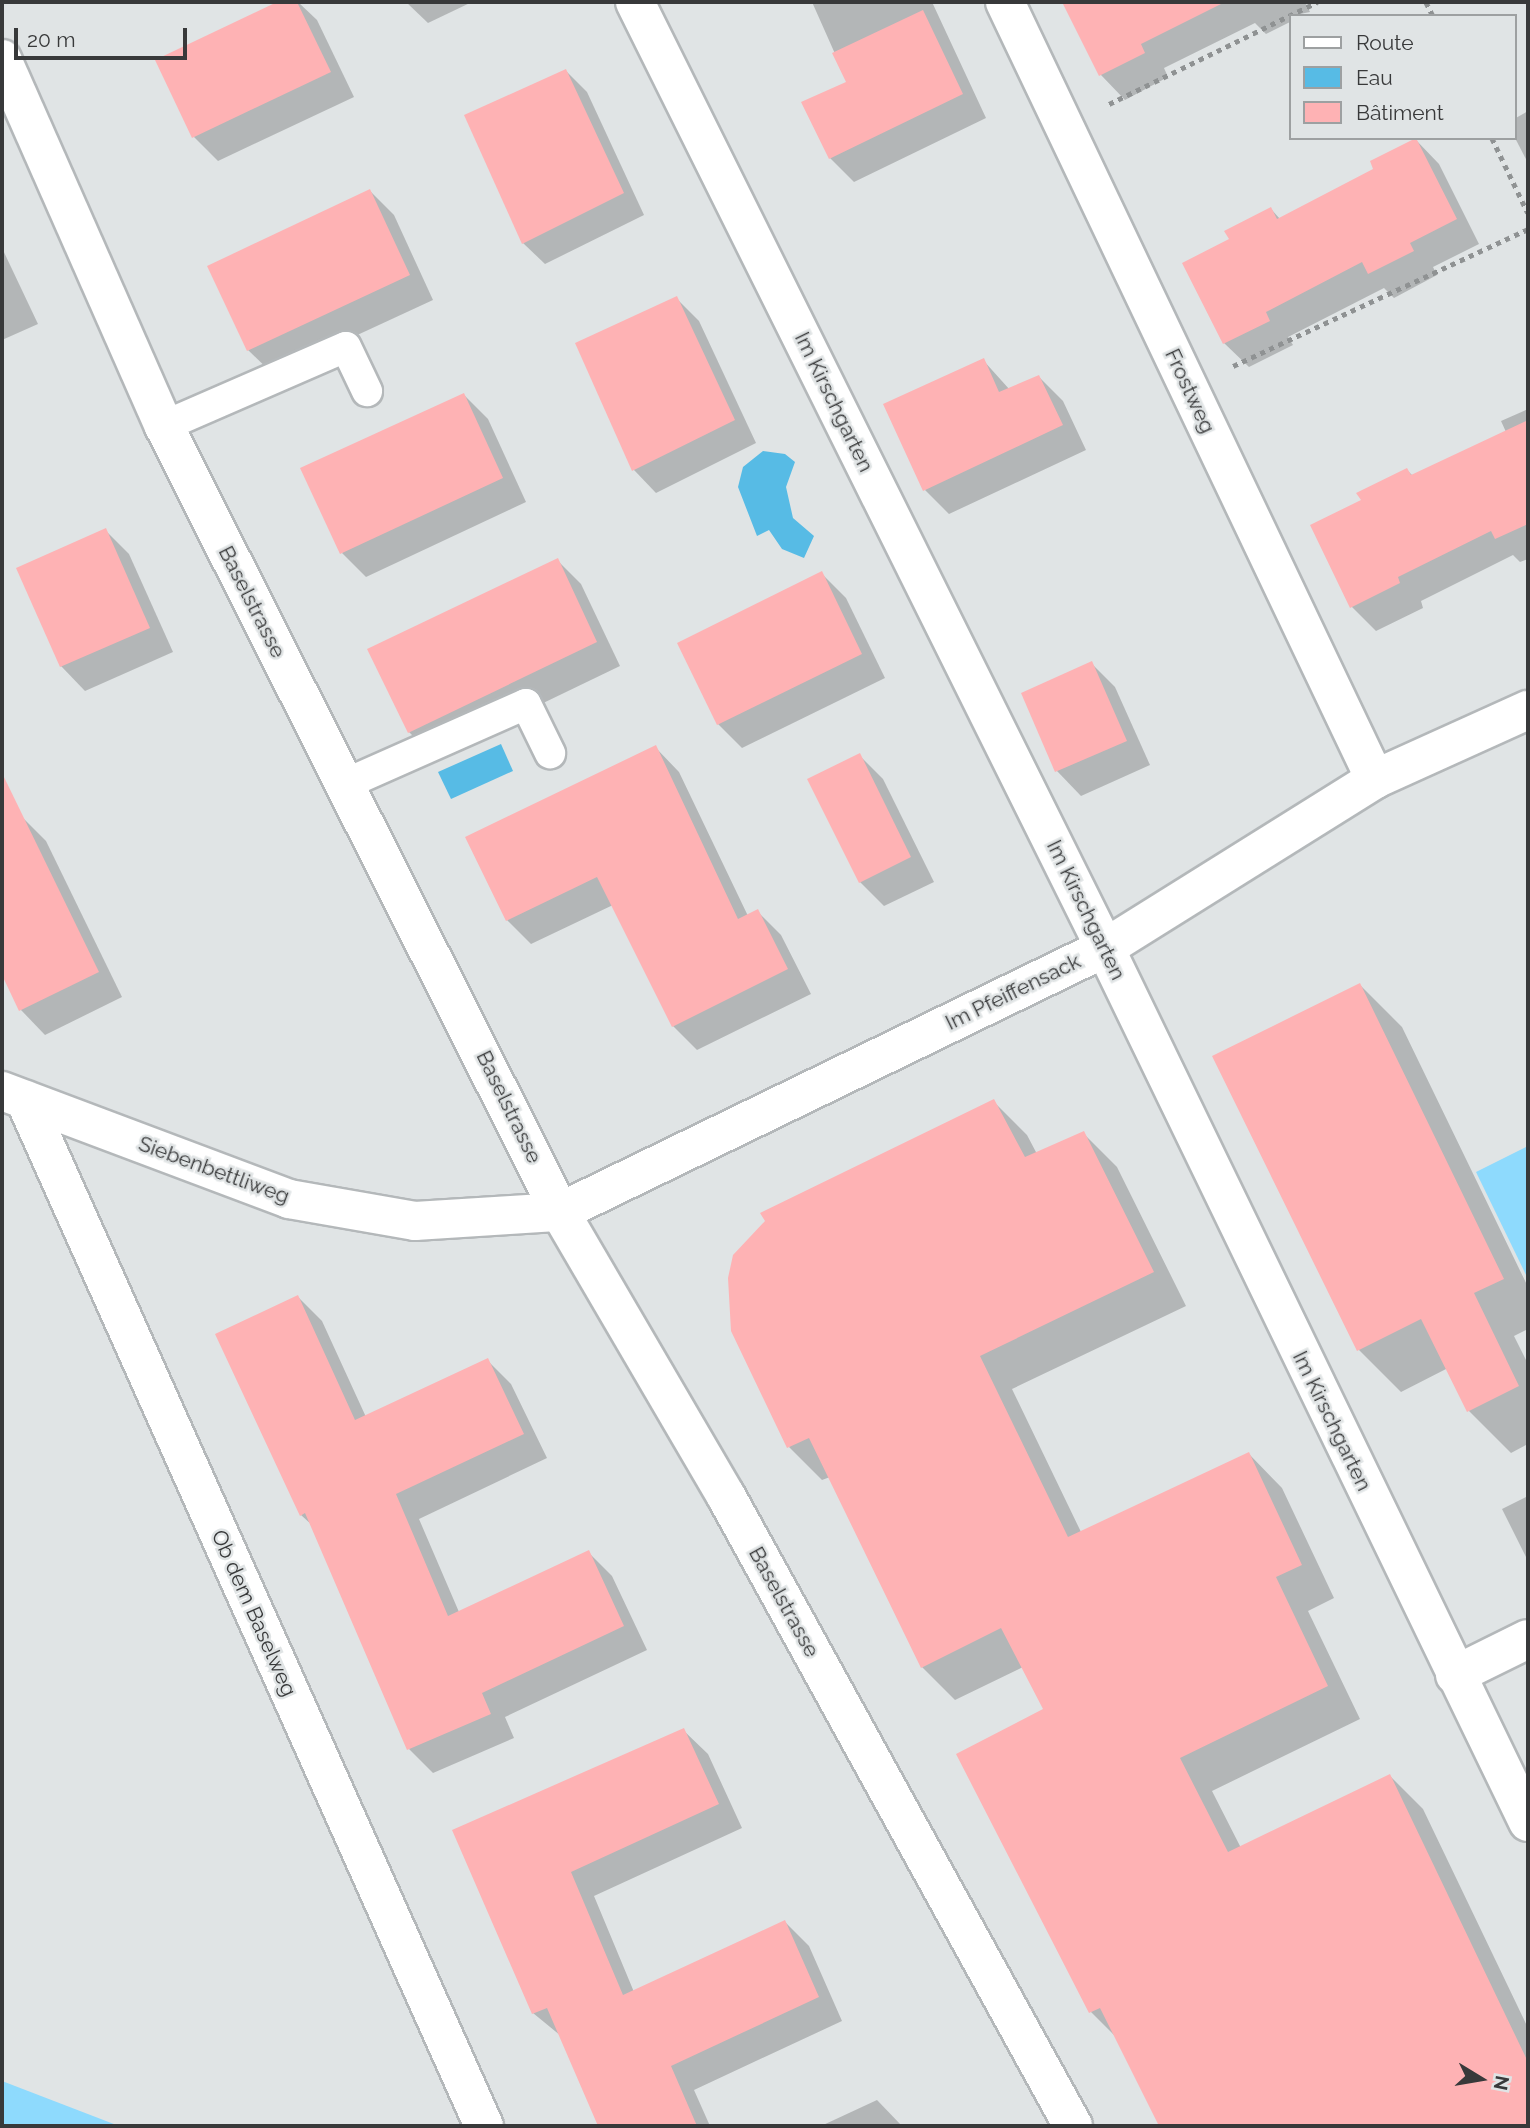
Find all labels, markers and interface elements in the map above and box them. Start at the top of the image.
scale bar [18,14,191,58]
legend [1288,14,1516,140]
text: 20 m [27,27,75,52]
text: Route [1356,30,1414,55]
text: Eau [1356,65,1393,90]
text: Bâtiment [1356,100,1444,125]
street label: Im Kirschgarten [789,328,879,476]
street label: Frostweg [1160,345,1220,437]
street label: Baselstrasse [213,542,291,662]
street label: Im Kirschgarten [1041,836,1131,984]
street label: Im Pfeiffensack [941,948,1085,1036]
street label: Baselstrasse [471,1047,547,1167]
street label: Siebenbettliweg [135,1131,293,1209]
street label: Im Kirschgarten [1287,1347,1377,1495]
street label: Ob dem Baselweg [206,1526,302,1700]
street label: Baselstrasse [743,1542,825,1662]
north arrow [1446,2044,1516,2114]
text: N [1489,2074,1514,2092]

